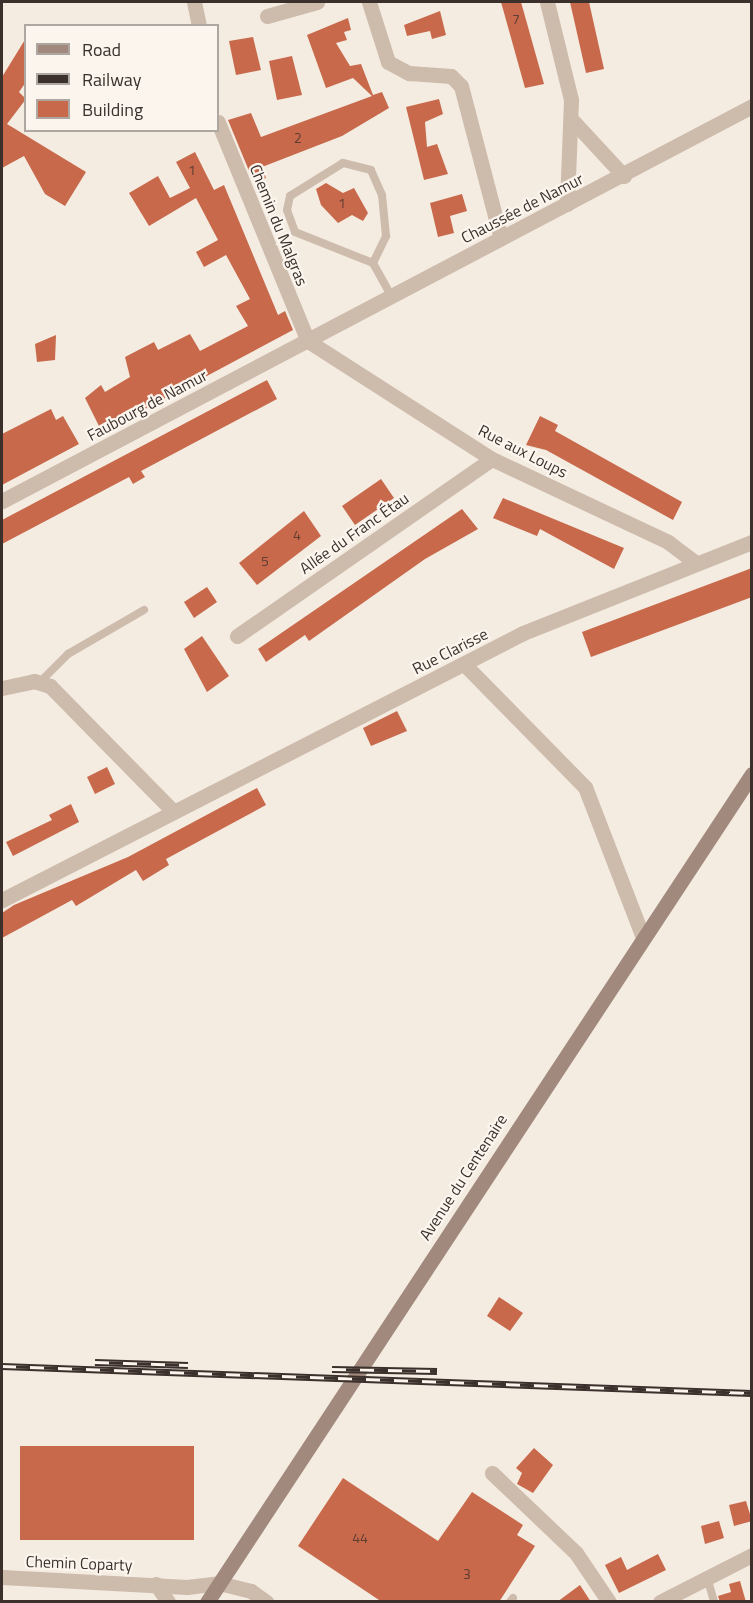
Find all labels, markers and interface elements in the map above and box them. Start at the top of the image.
house number: 7 [512,11,520,27]
legend [24,24,219,132]
text: Road [82,36,121,63]
text: Railway [82,66,141,93]
text: Building [82,96,143,123]
house number: 2 [294,130,302,146]
house number: 1 [188,162,196,178]
street label: Chemin du Malgras [246,162,312,288]
street label: Chaussée de Namur [458,169,586,247]
house number: 1 [338,195,346,211]
street label: Faubourg de Namur [84,365,210,445]
street label: Rue aux Loups [475,420,571,482]
street label: Allée du Franc Étau [296,488,412,578]
house number: 4 [293,527,301,543]
house number: 5 [261,553,269,569]
street label: Rue Clarisse [409,624,491,678]
street label: Avenue du Centenaire [415,1110,511,1244]
house number: 44 [352,1530,368,1546]
street label: Chemin Coparty [25,1552,133,1574]
house number: 3 [463,1566,471,1582]

